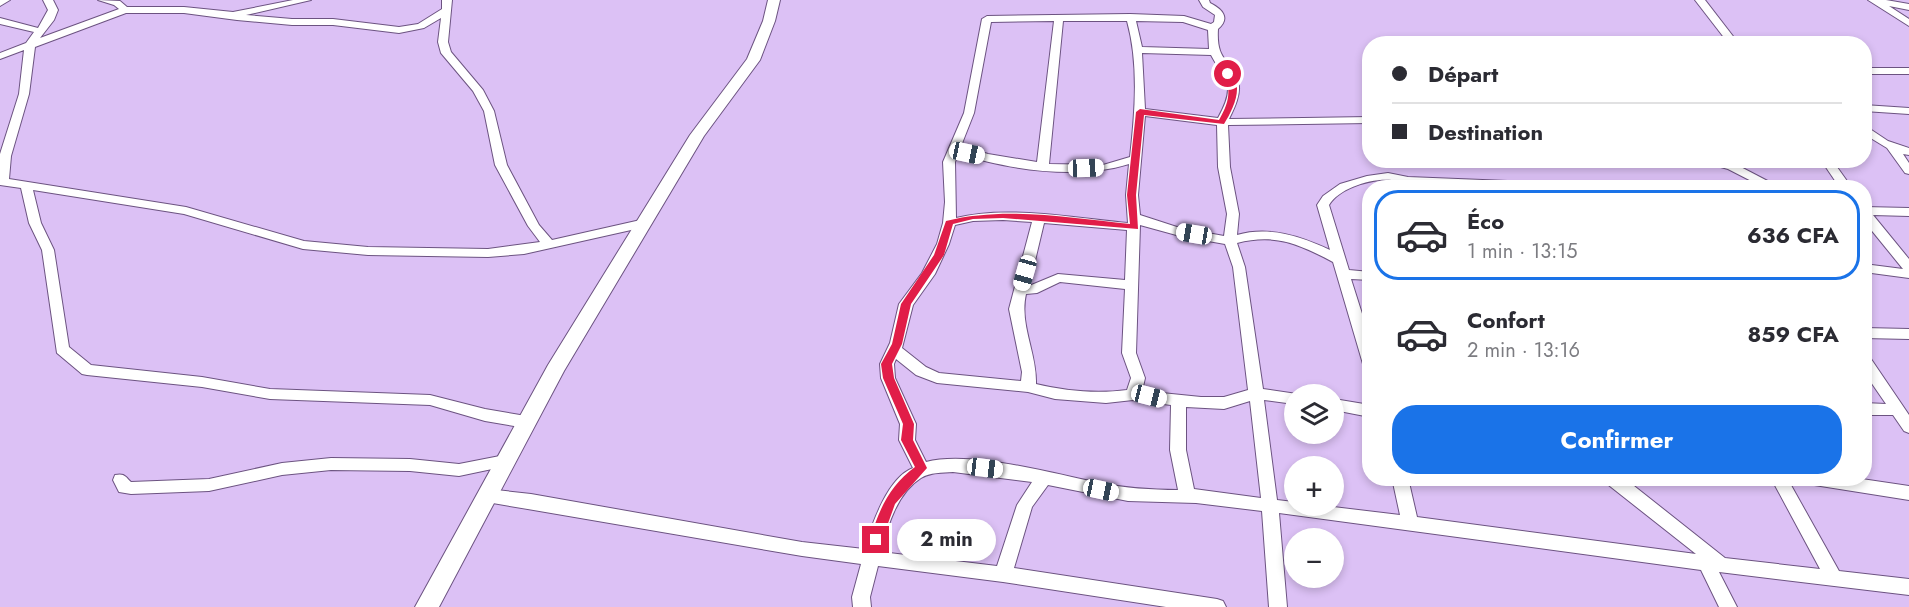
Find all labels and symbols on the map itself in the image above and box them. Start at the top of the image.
route start [1214,60,1241,87]
car [948,140,986,166]
car [1068,158,1104,178]
car [1175,222,1213,246]
car [1011,253,1039,293]
car [1129,383,1169,409]
car [966,457,1004,479]
car [1082,477,1120,503]
callout: 2 min [897,519,996,561]
route end [862,526,889,553]

